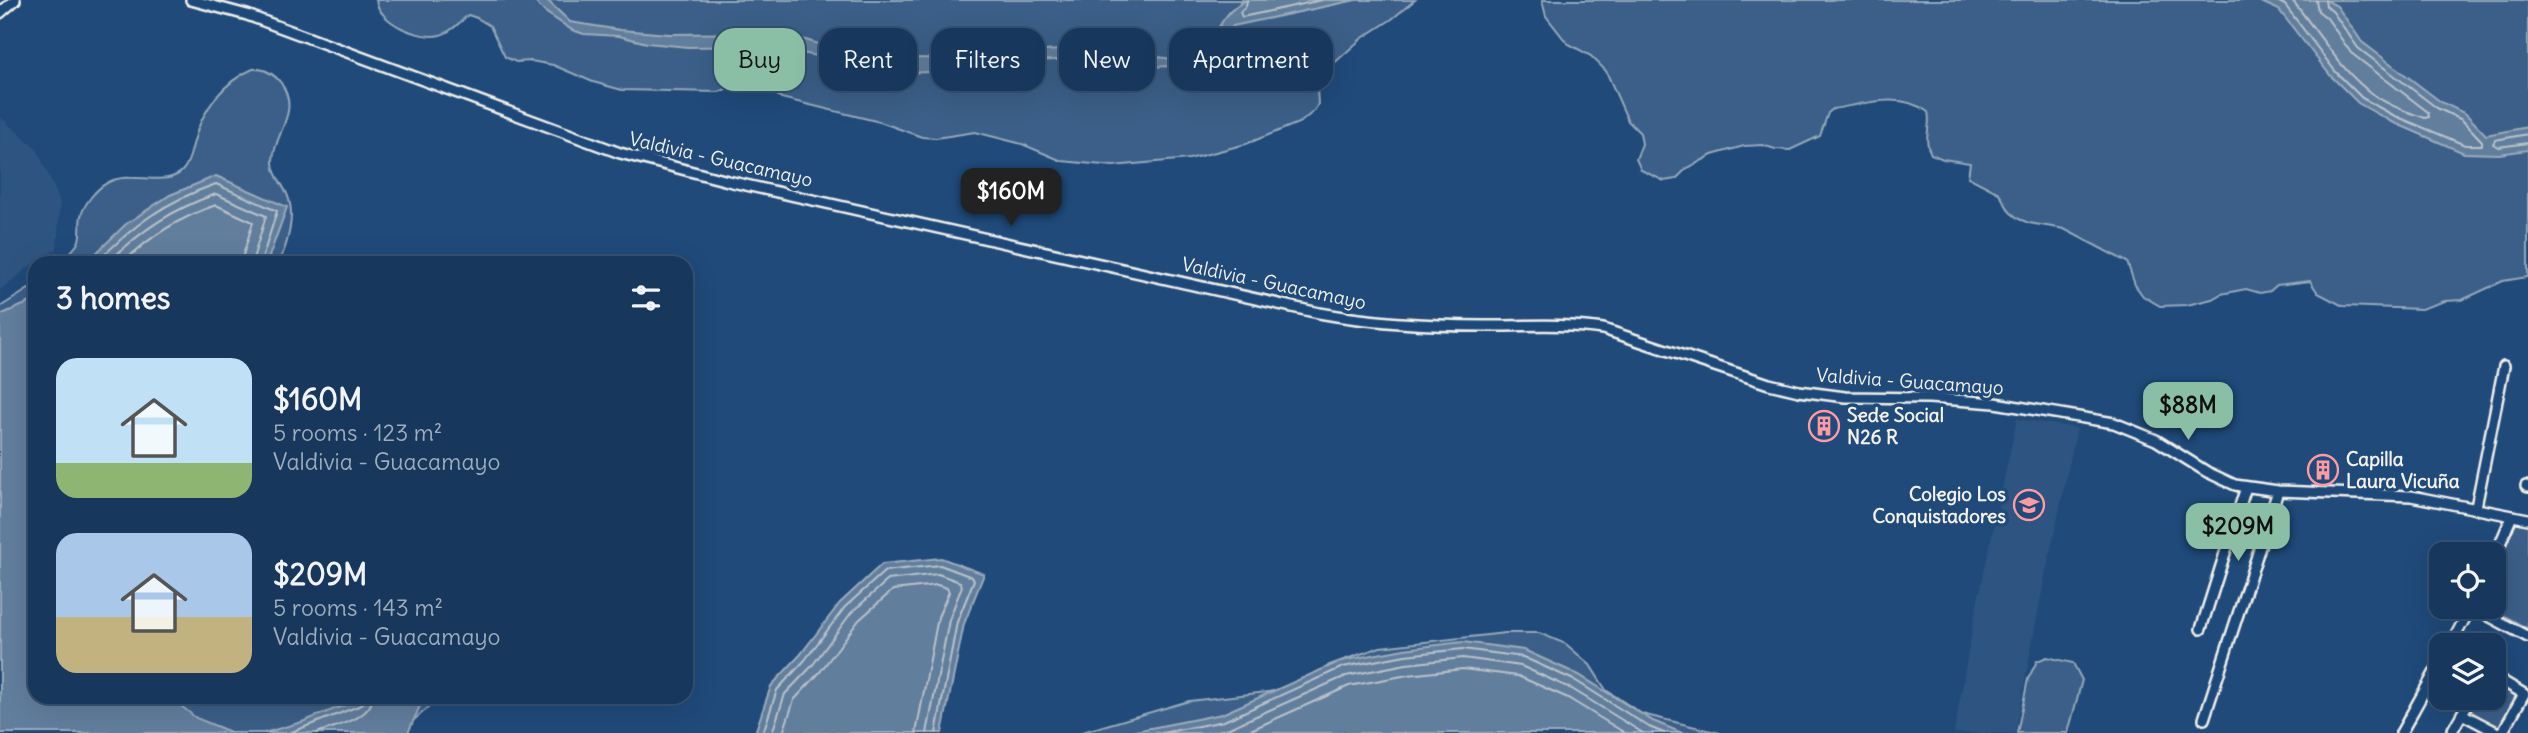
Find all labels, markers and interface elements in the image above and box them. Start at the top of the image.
chip: Buy [714,28,805,91]
chip: Rent [819,28,917,91]
chip: Filters [931,28,1045,91]
chip: New [1059,28,1155,91]
chip: Apartment [1169,28,1333,91]
street label: Valdivia - Guacamayo [627,126,815,192]
pin: $160M [962,168,1060,228]
text: $160M [977,176,1045,205]
street label: Valdivia - Guacamayo [1180,252,1368,314]
text: 3 homes [56,279,170,317]
icon: filters [627,279,665,317]
street label: Valdivia - Guacamayo [1815,362,2005,400]
text: $160M [273,380,362,418]
pin: $88M [2147,382,2229,442]
icon: home [112,386,196,470]
text: $88M [2159,390,2217,419]
place label: Sede Social N26 R [1847,403,1944,449]
building icon: Sede Social N26 R [1807,409,1841,443]
text: 5 rooms · 123 m² [273,418,442,447]
text: Valdivia - Guacamayo [273,447,500,476]
place label: Capilla Laura Vicuña [2346,447,2460,493]
building icon: Capilla Laura Vicuña [2306,453,2340,487]
place label: Colegio Los Conquistadores [1872,482,2006,528]
school or university icon: Colegio Los Conquistadores [2012,488,2046,522]
pin: $209M [2189,504,2287,563]
text: $209M [2202,511,2274,540]
map controls [2429,542,2506,710]
button: locate [2429,542,2506,619]
text: $209M [273,555,367,593]
icon: home [112,561,196,645]
text: 5 rooms · 143 m² [273,593,443,622]
text: Valdivia - Guacamayo [273,622,500,651]
button: layers [2429,633,2506,710]

